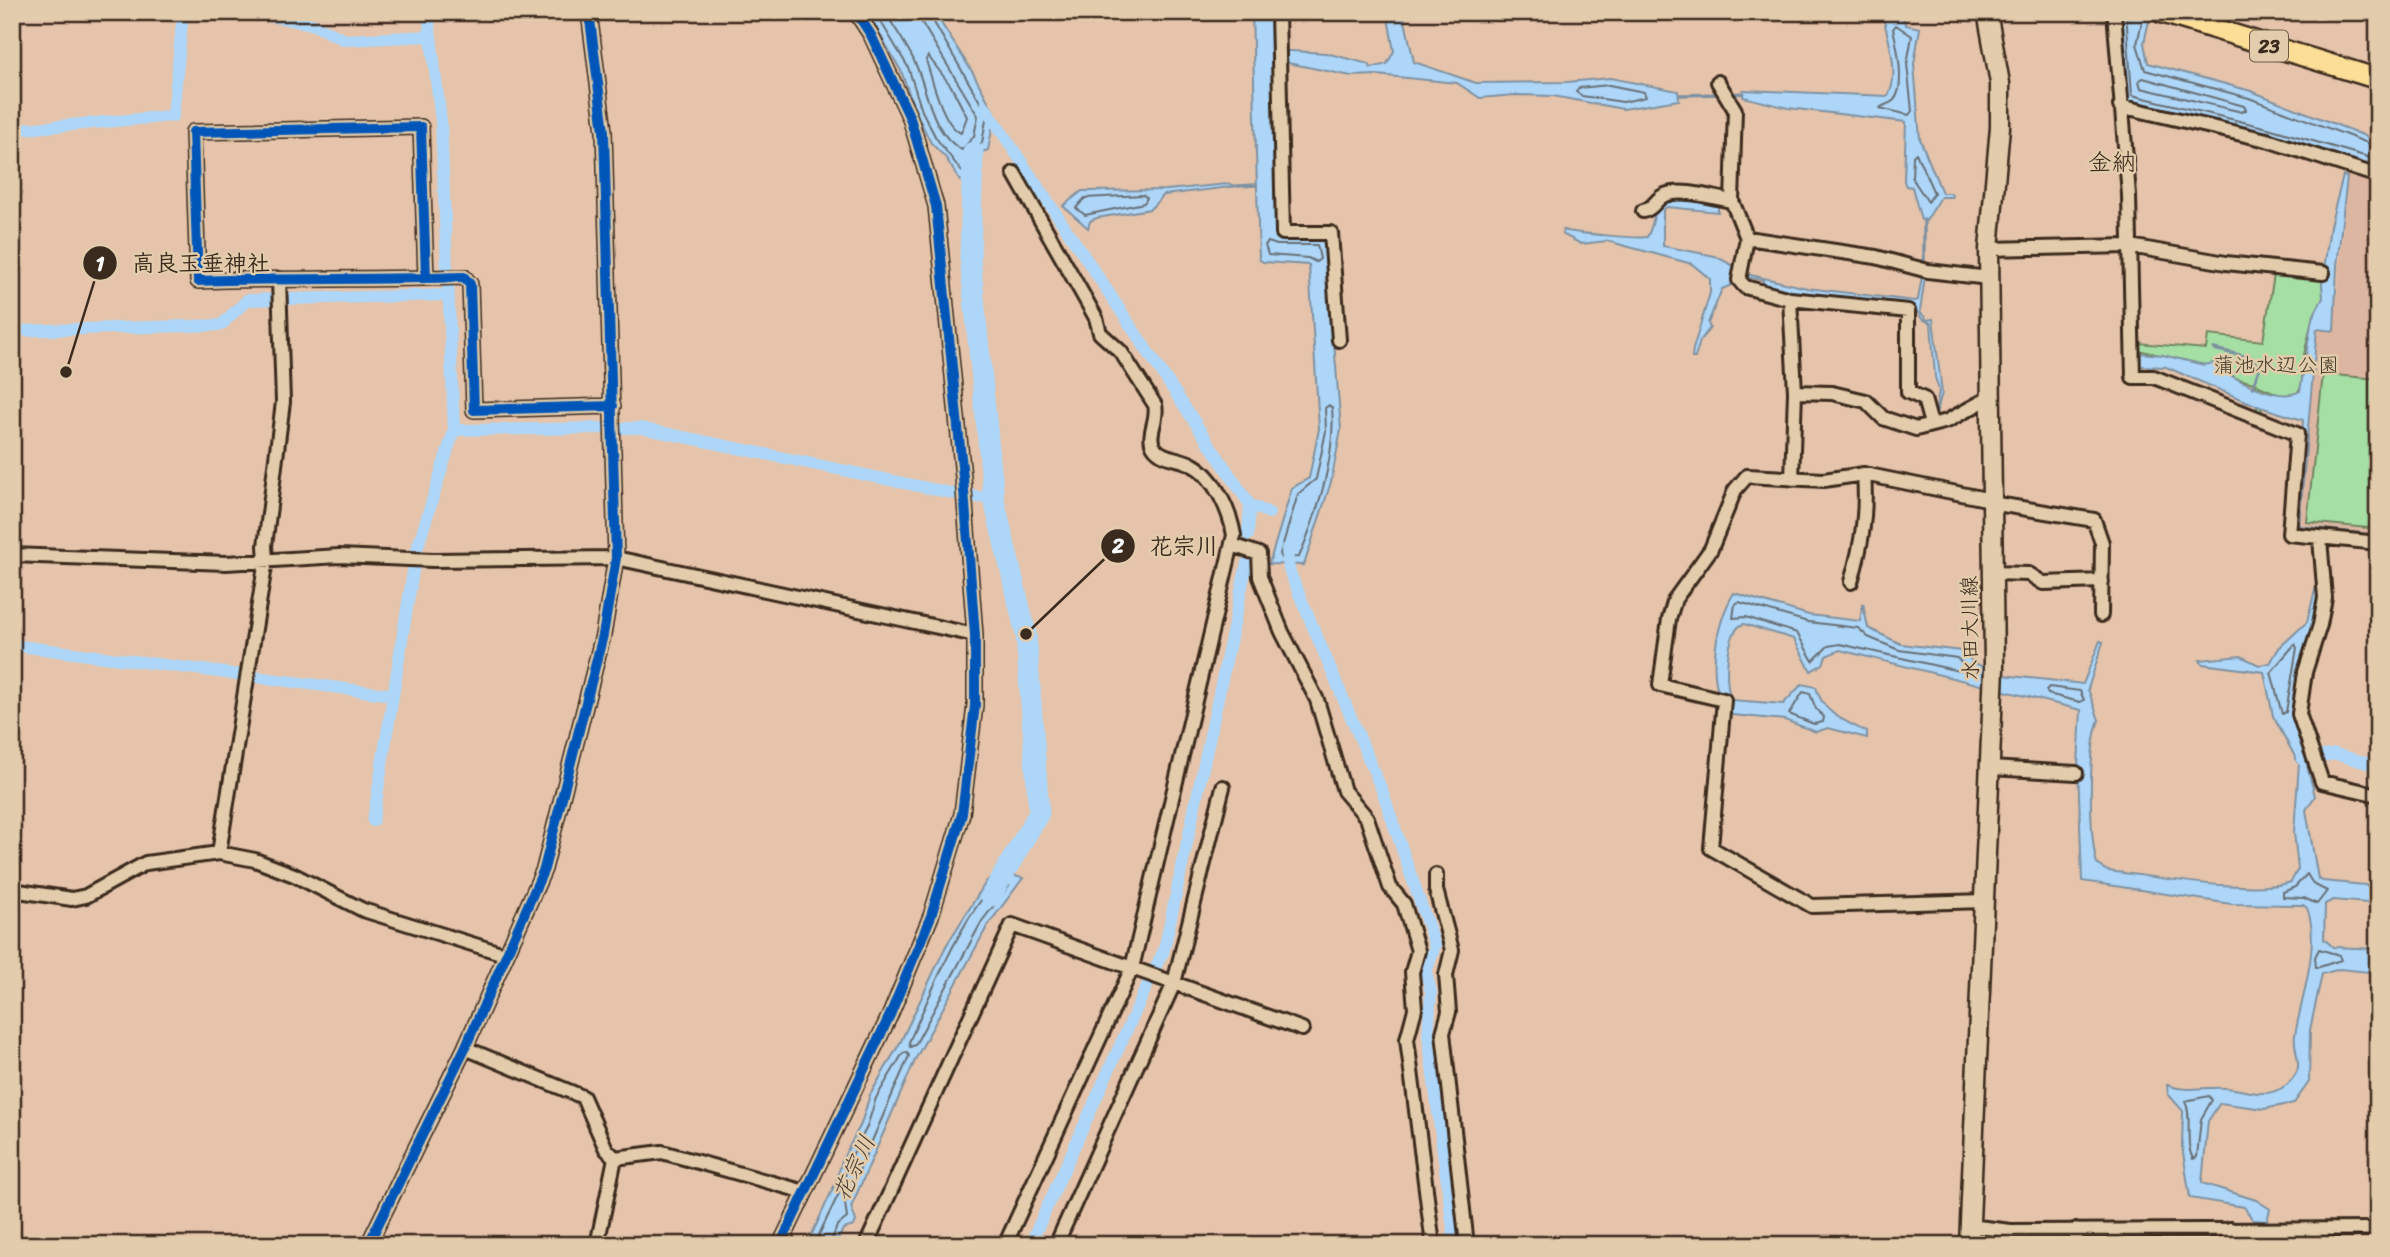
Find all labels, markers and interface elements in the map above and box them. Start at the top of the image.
road number: 23 [2250,30,2288,61]
district label: 金納 [2088,141,2136,183]
callout: 高良玉垂神社 [83,241,284,285]
text: 高良玉垂神社 [132,243,270,284]
text: 1 [95,245,105,283]
park label: 蒲池水辺公園 [2213,346,2339,384]
callout: 花宗川 [1100,524,1232,568]
text: 花宗川 [1150,526,1219,567]
text: 2 [1111,527,1124,565]
street label: 水田大川線 [1950,575,1990,681]
water label: 花宗川 [821,1128,887,1208]

